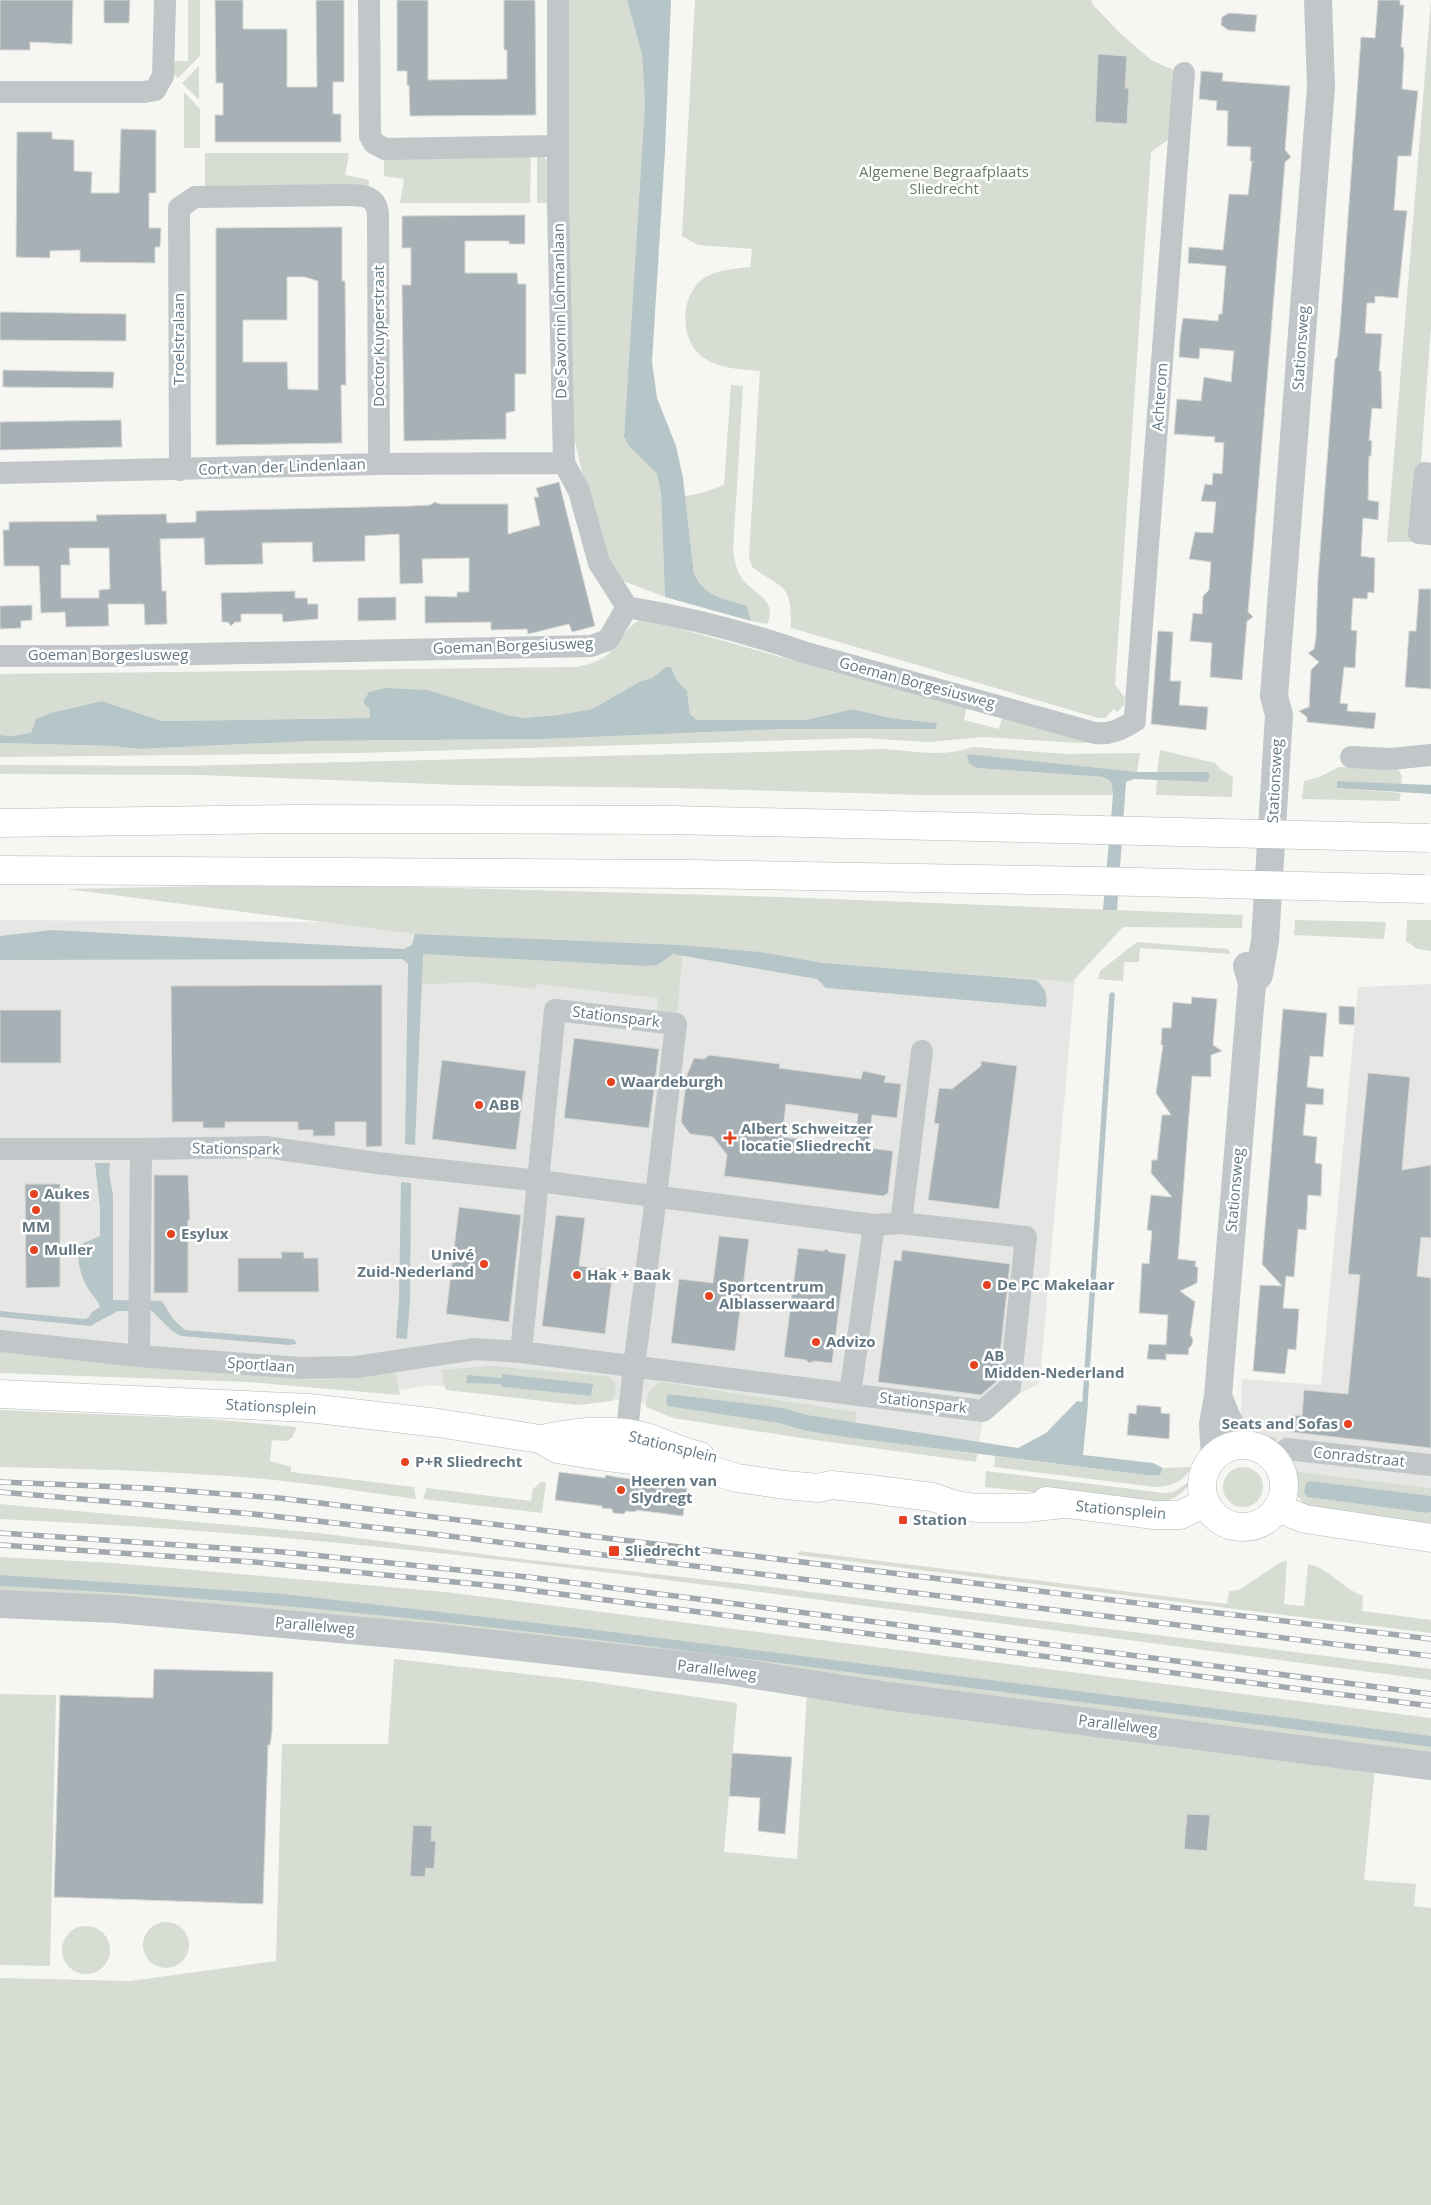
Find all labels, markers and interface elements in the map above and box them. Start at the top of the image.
park label: Algemene Begraafplaats Sliedrecht [859,161,1029,198]
street label: De Savornin Lohmanlaan [547,223,571,399]
street label: Doctor Kuyperstraat [368,265,388,407]
street label: Troelstralaan [168,293,188,385]
street label: Stationsweg [1287,305,1313,391]
street label: Achterom [1147,362,1171,432]
street label: Cort van der Lindenlaan [198,453,366,479]
street label: Goeman Borgesiusweg [432,632,594,658]
street label: Goeman Borgesiusweg [28,644,188,664]
street label: Goeman Borgesiusweg [837,652,997,712]
street label: Stationsweg [1262,738,1286,824]
street label: Stationspark [571,1001,661,1031]
place label: Waardeburgh [621,1071,723,1091]
marker: Waardeburgh [605,1076,617,1088]
place label: ABB [489,1094,520,1114]
marker: ABB [473,1099,485,1111]
place label: Albert Schweitzer locatie Sliedrecht [741,1118,873,1155]
marker: Albert Schweitzer locatie Sliedrecht [723,1131,737,1145]
street label: Stationspark [192,1137,280,1159]
street label: Stationsweg [1220,1147,1248,1233]
place label: Aukes [44,1183,90,1203]
marker: Aukes [28,1188,40,1200]
marker: MM [30,1204,42,1216]
place label: MM [22,1216,50,1236]
place label: Esylux [181,1223,229,1243]
marker: Esylux [165,1228,177,1240]
place label: Muller [44,1239,93,1259]
marker: Muller [28,1244,40,1256]
place label: Univé Zuid-Nederland [357,1244,474,1281]
marker: Univé Zuid-Nederland [478,1258,490,1270]
place label: Hak + Baak [587,1264,671,1284]
marker: Hak + Baak [571,1269,583,1281]
place label: De PC Makelaar [997,1274,1115,1294]
place label: Sportcentrum Alblasserwaard [719,1276,835,1313]
marker: De PC Makelaar [981,1279,993,1291]
marker: Sportcentrum Alblasserwaard [703,1290,715,1302]
place label: Advizo [826,1331,876,1351]
marker: Advizo [810,1336,822,1348]
place label: AB Midden-Nederland [984,1345,1124,1382]
street label: Sportlaan [227,1352,295,1376]
marker: AB Midden-Nederland [968,1359,980,1371]
street label: Stationspark [878,1387,968,1417]
street label: Stationsplein [225,1394,317,1418]
place label: Seats and Sofas [1222,1413,1338,1433]
marker: Seats and Sofas [1342,1418,1354,1430]
street label: Stationsplein [627,1425,720,1467]
street label: Conradstraat [1312,1441,1406,1471]
place label: P+R Sliedrecht [415,1451,523,1471]
marker: P+R Sliedrecht [399,1456,411,1468]
place label: Heeren van Slydregt [631,1470,717,1507]
marker: Heeren van Slydregt [615,1484,627,1496]
street label: Stationsplein [1075,1495,1167,1523]
place label: Station [913,1509,967,1529]
marker: Station [897,1514,909,1526]
place label: Sliedrecht [625,1540,701,1560]
marker: Sliedrecht [607,1544,621,1558]
street label: Parallelweg [274,1612,356,1638]
street label: Parallelweg [676,1654,758,1684]
street label: Parallelweg [1077,1709,1159,1739]

